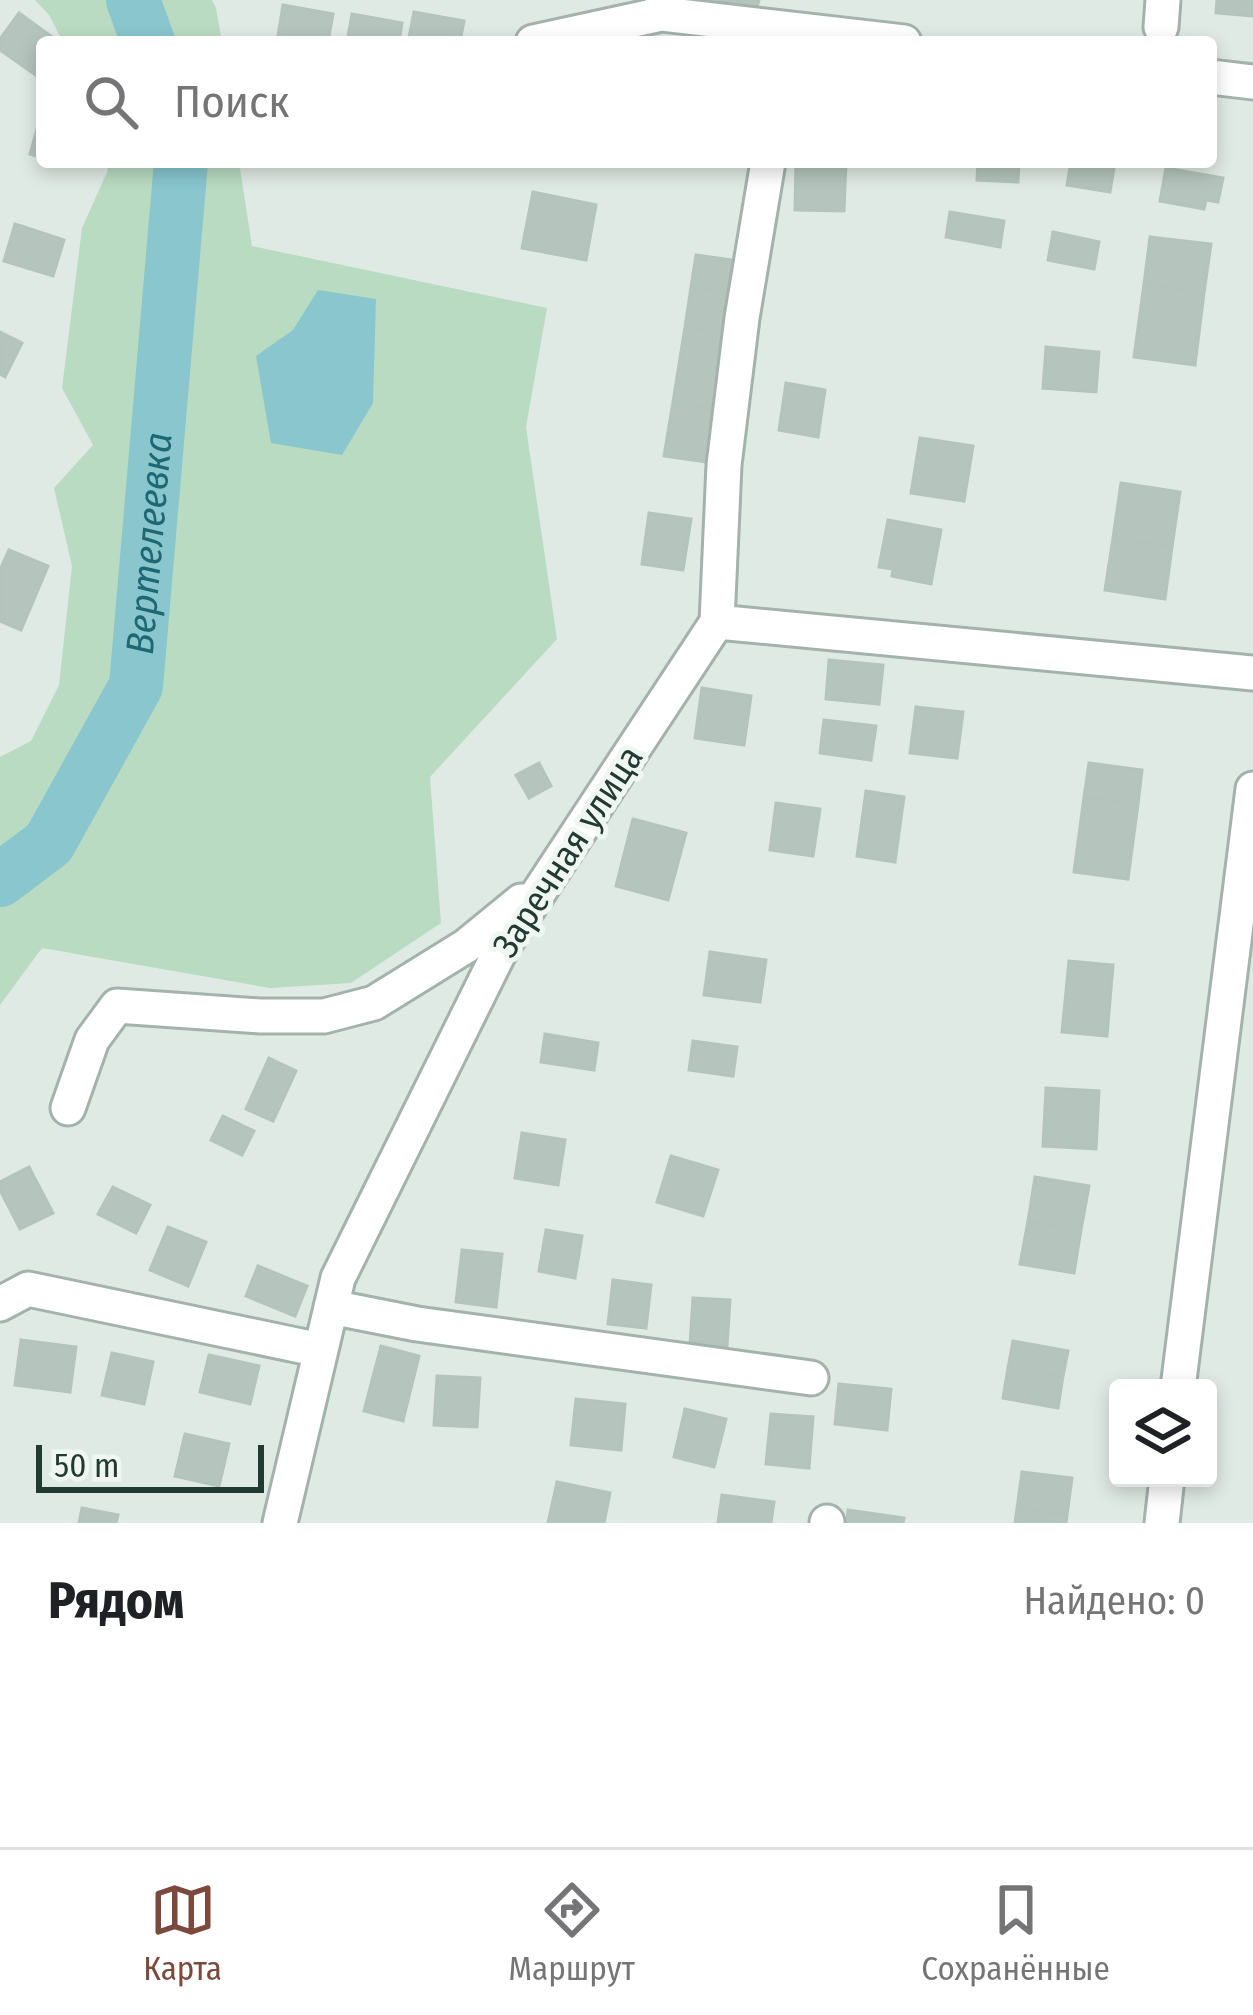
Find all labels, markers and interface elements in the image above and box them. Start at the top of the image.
search box [36,36,1217,168]
icon: search [78,69,144,135]
text: Поиск [174,75,289,129]
water label: Вертелеевка [117,431,182,656]
street label: Заречная улица [483,738,652,965]
map controls [1109,1379,1217,1487]
button: layers [1109,1379,1217,1487]
scale bar [36,1439,264,1492]
text: 50 m [54,1446,119,1486]
text: Рядом [48,1570,184,1632]
text: Найдено: 0 [1023,1578,1205,1624]
tab: Карта [143,1877,222,1989]
tab: Маршрут [509,1877,635,1989]
tab: Сохранённые [921,1877,1110,1989]

